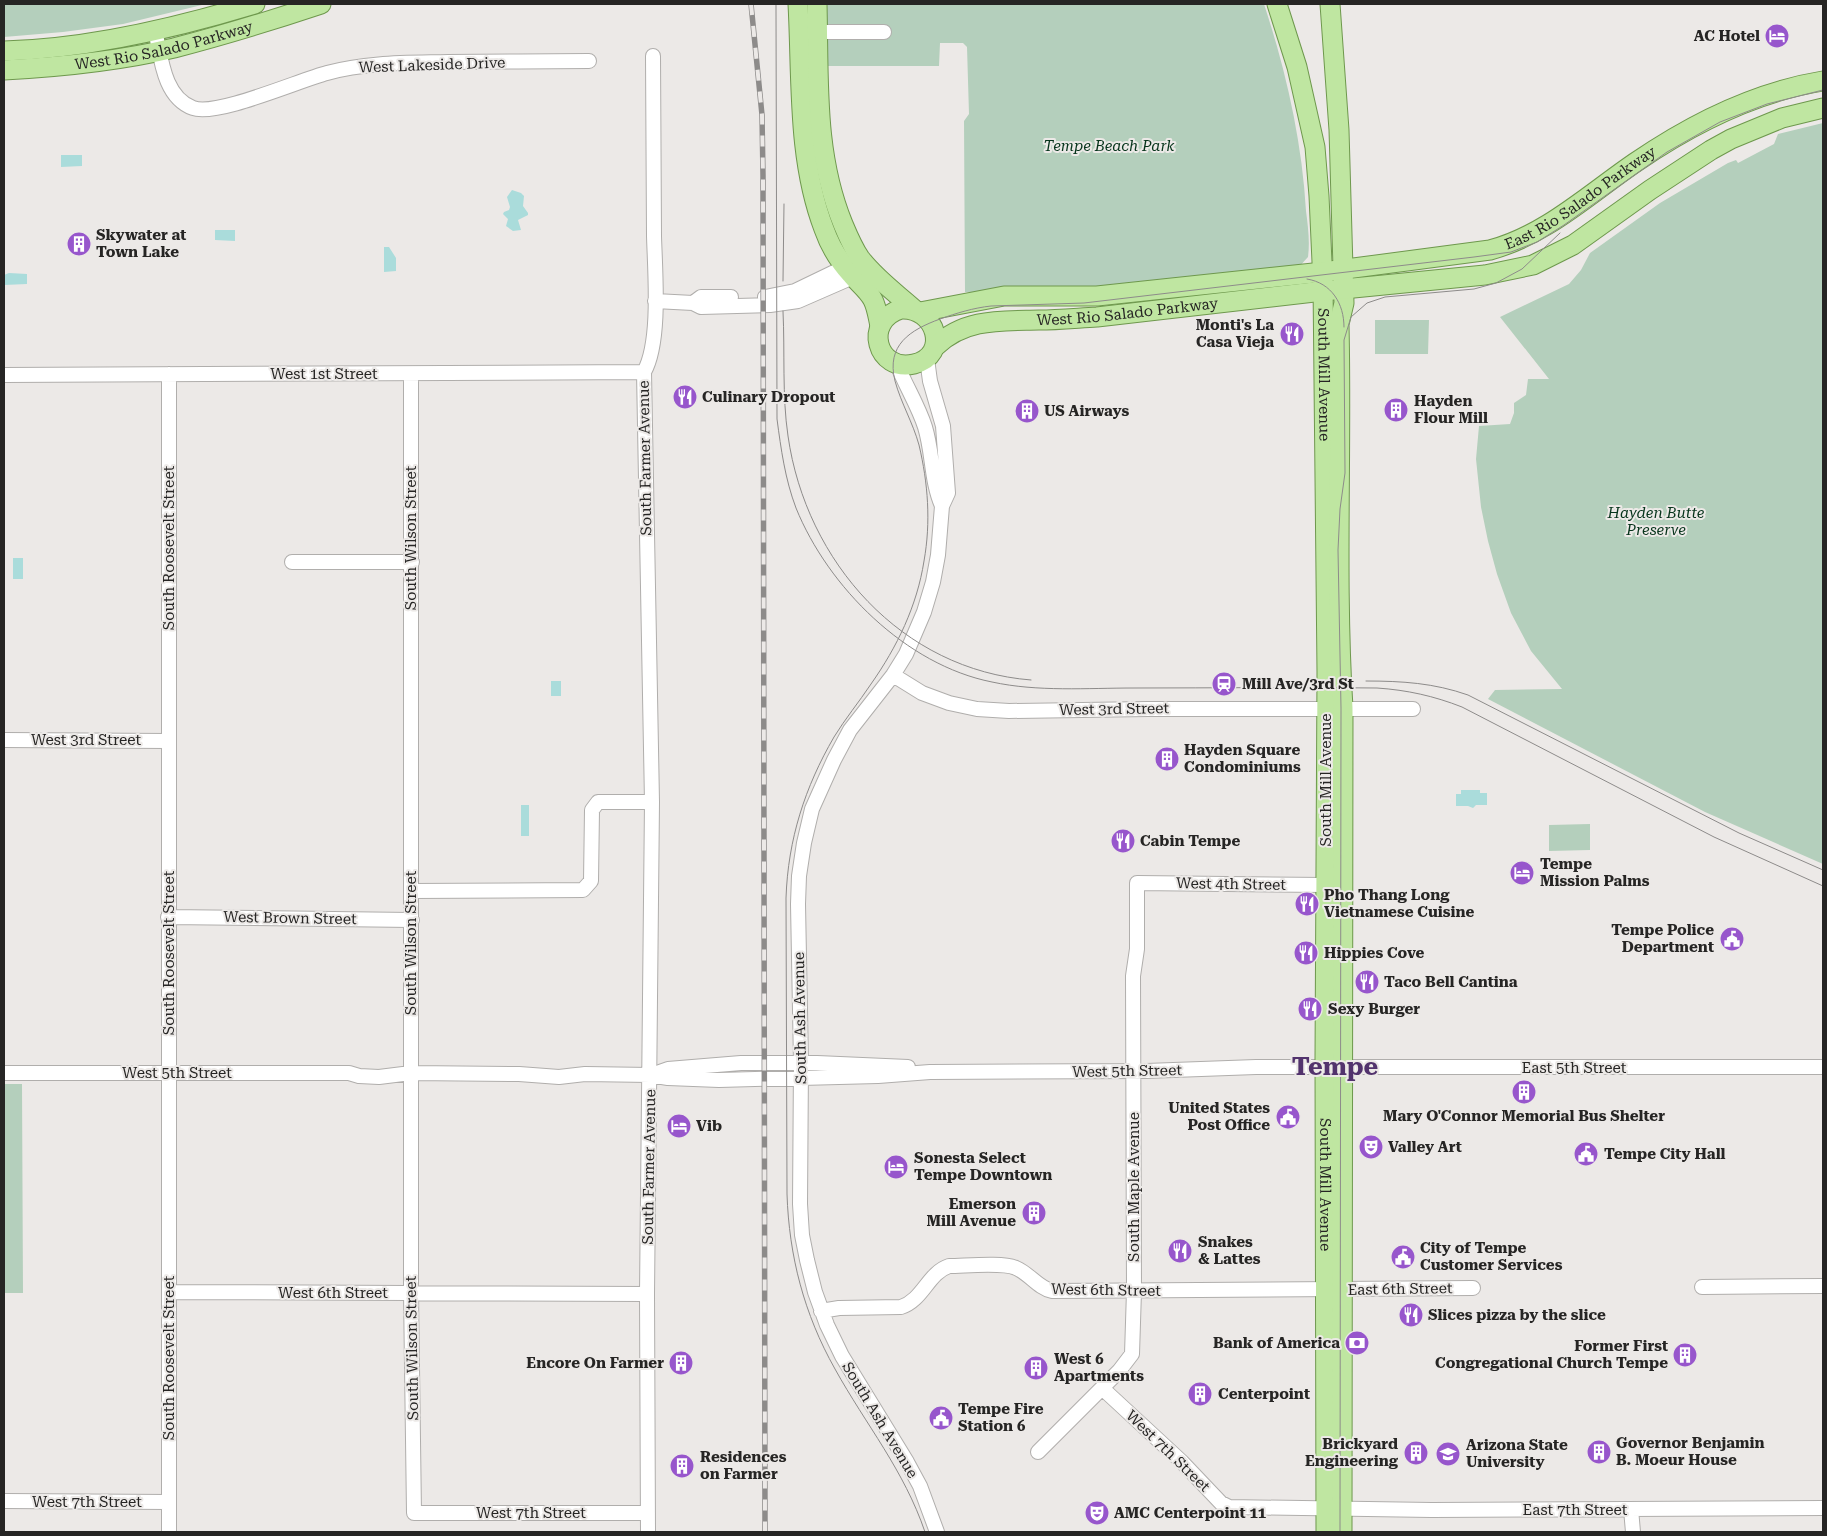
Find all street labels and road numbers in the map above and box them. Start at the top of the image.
street label: West Rio Salado Parkway [74,17,255,73]
street label: West Lakeside Drive [358,53,506,77]
street label: East Rio Salado Parkway [1502,142,1659,254]
street label: West Rio Salado Parkway [1036,294,1219,329]
street label: South Mill Avenue [1314,308,1334,441]
street label: West 1st Street [270,365,378,383]
street label: South Farmer Avenue [635,380,655,536]
street label: South Roosevelt Street [160,465,178,630]
street label: South Wilson Street [402,465,420,610]
street label: West 3rd Street [1059,699,1170,719]
street label: South Mill Avenue [1317,713,1335,847]
street label: West 3rd Street [31,731,141,749]
street label: South Roosevelt Street [160,870,178,1035]
street label: South Wilson Street [402,870,420,1015]
street label: West 4th Street [1176,874,1286,894]
street label: West Brown Street [223,908,357,928]
street label: South Ash Avenue [790,952,810,1084]
street label: East 5th Street [1522,1059,1627,1077]
street label: West 5th Street [1072,1061,1182,1081]
street label: West 5th Street [122,1064,232,1082]
street label: South Farmer Avenue [639,1089,659,1245]
street label: South Maple Avenue [1125,1112,1143,1262]
street label: South Mill Avenue [1316,1118,1334,1251]
street label: South Roosevelt Street [160,1275,178,1440]
street label: South Wilson Street [402,1275,422,1420]
street label: East 6th Street [1347,1279,1453,1299]
street label: West 6th Street [1051,1280,1161,1300]
street label: West 6th Street [278,1284,388,1302]
street label: South Ash Avenue [838,1359,922,1481]
street label: West 7th Street [1122,1406,1214,1496]
street label: West 7th Street [32,1493,142,1511]
street label: East 7th Street [1523,1501,1628,1519]
street label: West 7th Street [476,1504,586,1522]

